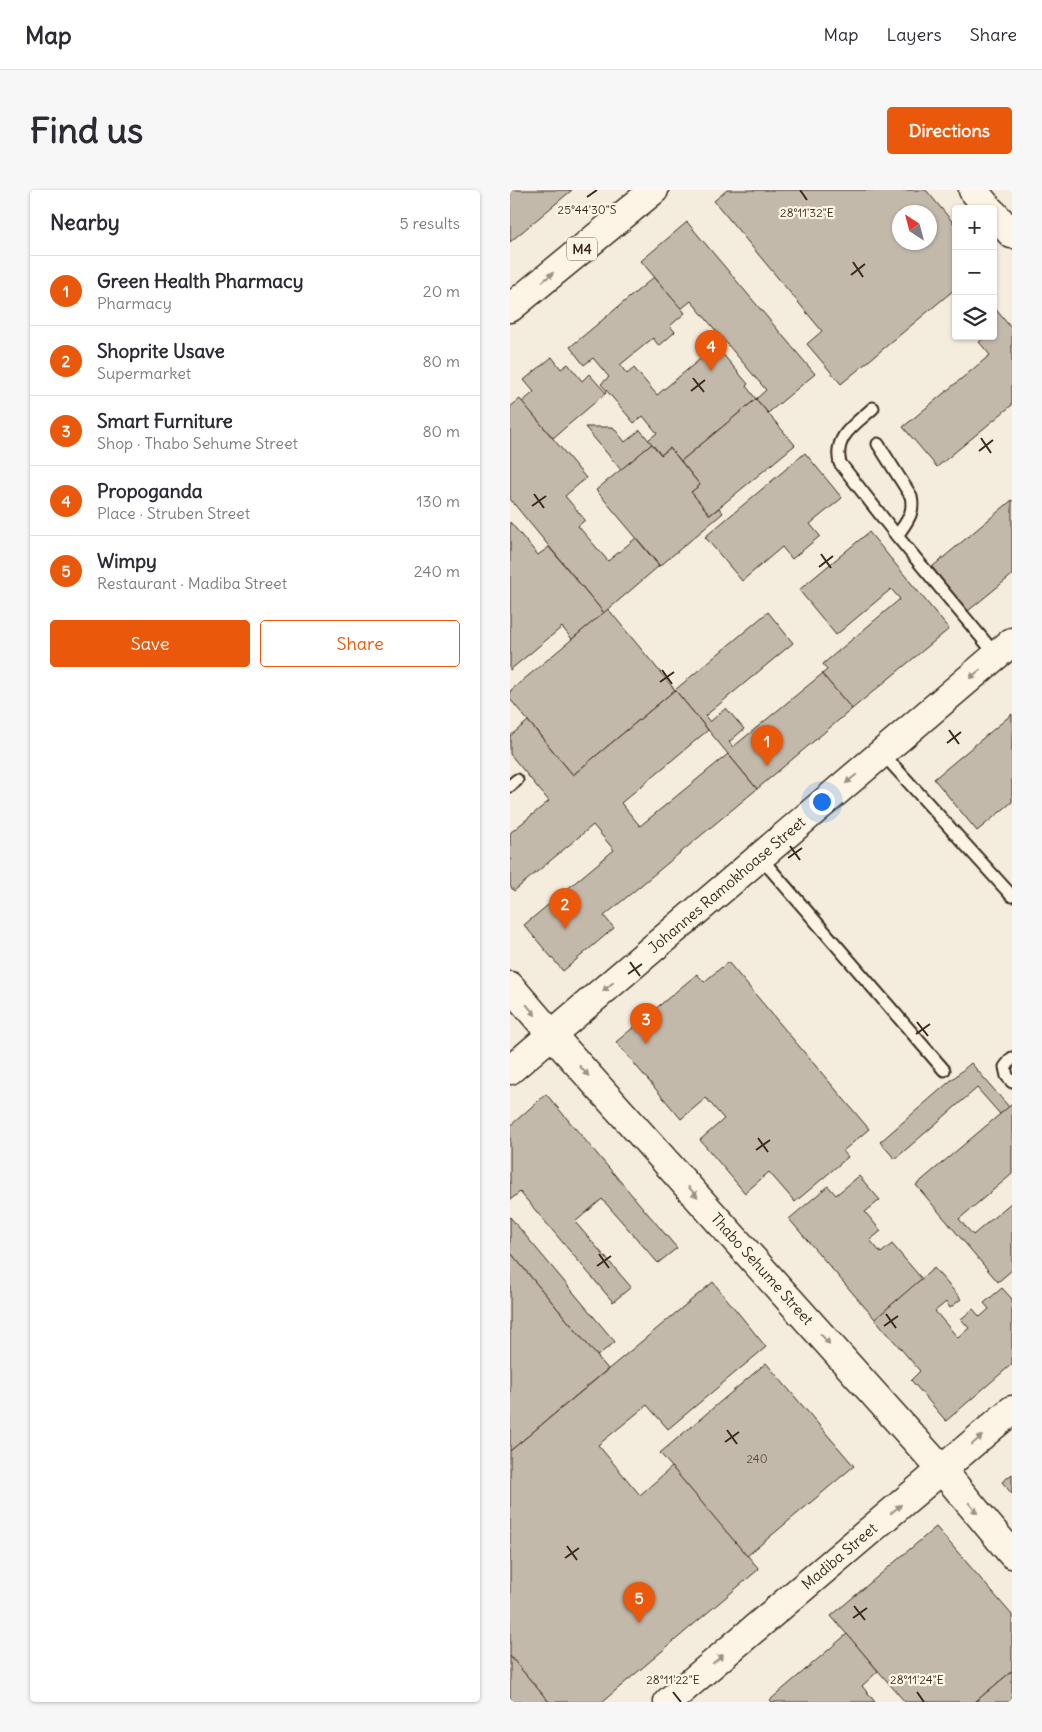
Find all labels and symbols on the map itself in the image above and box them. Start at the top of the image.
text: 25°44'30"S [558,202,617,217]
text: 28°11'32"E [780,205,834,220]
north arrow [892,205,937,250]
road number: M4 [567,238,597,260]
one-way arrow [541,272,554,283]
pin: 4 [695,330,727,371]
one-way arrow [969,668,982,679]
pin: 1 [751,725,783,766]
one-way arrow [846,773,858,785]
your location [809,789,835,815]
street label: Johannes Ramokhoase Street [644,812,809,957]
pin: 2 [549,888,581,929]
one-way arrow [602,981,614,992]
pin: 3 [630,1003,662,1044]
one-way arrow [525,1004,537,1016]
one-way arrow [579,1065,590,1078]
one-way arrow [687,1186,699,1198]
street label: Thabo Sehume Street [707,1209,817,1329]
one-way arrow [819,1333,831,1345]
one-way arrow [971,1435,983,1446]
house number: 240 [746,1451,768,1466]
one-way arrow [968,1501,979,1514]
one-way arrow [889,1504,902,1515]
street label: Madiba Street [797,1519,881,1593]
pin: 5 [623,1582,655,1623]
one-way arrow [712,1654,725,1665]
text: 28°11'22"E [646,1672,700,1687]
text: 28°11'24"E [890,1672,944,1687]

